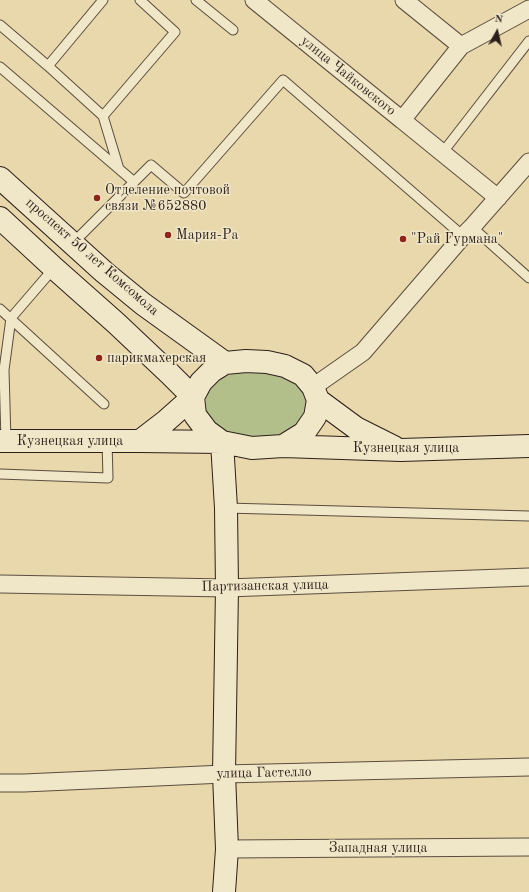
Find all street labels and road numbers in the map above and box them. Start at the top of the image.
street label: улица Чайковского [297,32,399,120]
street label: проспект 50 лет Комсомола [22,195,162,319]
street label: Кузнецкая улица [17,433,123,449]
street label: Кузнецкая улица [353,440,459,456]
street label: Партизанская улица [201,576,329,596]
street label: улица Гастелло [216,764,312,782]
street label: Западная улица [329,840,427,856]

